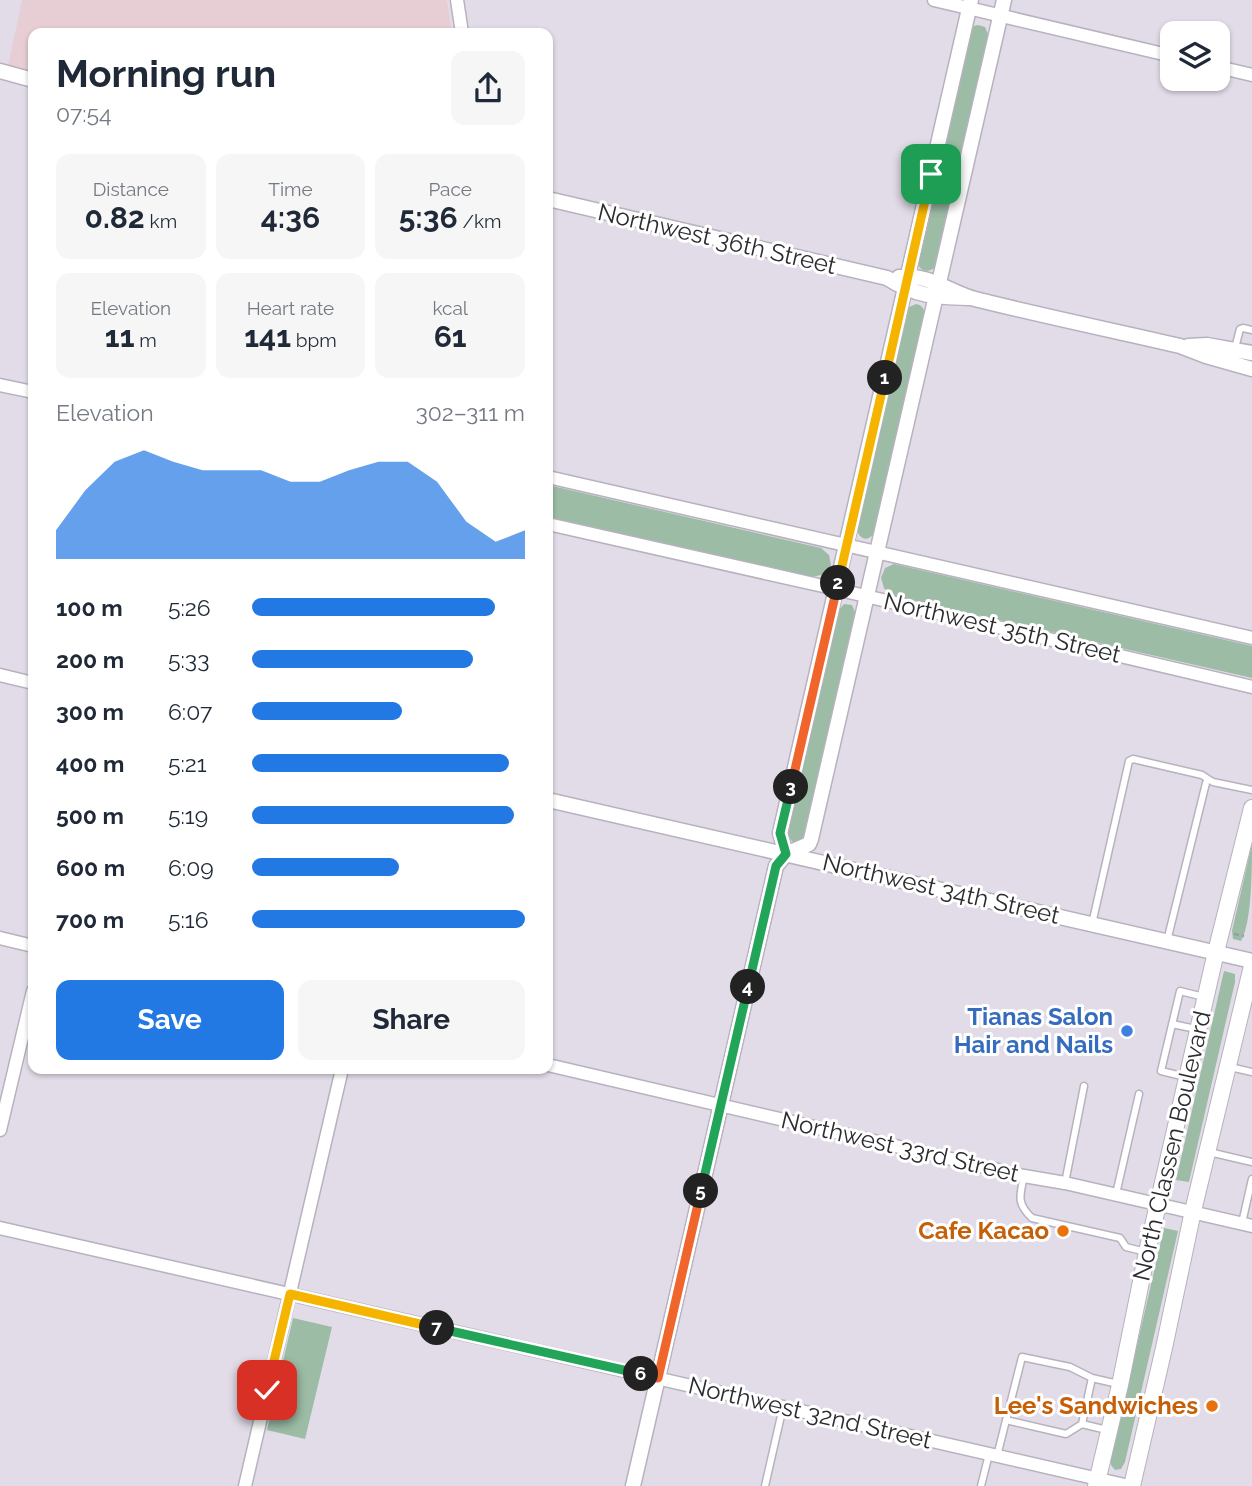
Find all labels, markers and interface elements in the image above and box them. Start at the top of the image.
map controls [1160,21,1230,91]
button: layers [1160,21,1230,91]
text: Morning run [56,51,276,96]
button: share [451,51,525,125]
text: 07:54 [56,100,112,127]
pin [901,144,961,204]
icon: arrive [912,155,950,193]
text: Distance [93,178,169,200]
text: Time [268,178,313,200]
text: Pace [428,178,472,200]
street label: Northwest 36th Street [595,197,839,280]
text: 0.82 [85,200,145,235]
text: 4:36 [261,200,320,235]
text: 5:36 [399,200,458,235]
text: km [145,210,177,232]
text: /km [458,210,502,232]
text: Elevation [90,297,171,319]
text: Heart rate [247,297,334,319]
text: kcal [432,297,468,319]
text: 11 [105,319,134,354]
text: 141 [244,319,291,354]
text: 61 [434,319,467,354]
text: m [134,329,157,351]
text: bpm [291,329,337,351]
pin: 1 [868,360,903,396]
text: 1 [880,366,889,388]
text: Elevation [56,399,154,426]
text: 302–311 m [415,399,525,426]
pin: 2 [820,566,856,600]
text: 2 [832,571,843,593]
street label: Northwest 35th Street [881,586,1123,669]
text: 100 m [56,594,123,621]
text: 5:26 [168,594,211,621]
text: 200 m [56,646,124,673]
text: 5:33 [168,646,209,673]
text: 300 m [56,698,124,725]
text: 6:07 [168,698,212,725]
text: 400 m [56,750,124,777]
text: 5:21 [168,750,207,777]
pin: 3 [774,770,808,804]
text: 3 [785,775,796,797]
text: 500 m [56,802,124,829]
text: 5:19 [168,802,208,829]
street label: Northwest 34th Street [820,847,1062,930]
text: 600 m [56,854,125,881]
text: 6:09 [168,854,214,881]
text: 700 m [56,906,124,933]
text: 5:16 [168,906,209,933]
pin: 4 [730,970,766,1004]
text: 4 [742,975,753,997]
button: Save [56,980,284,1060]
button: Share [298,980,525,1060]
place label: Tianas Salon Hair and Nails [954,1002,1113,1059]
street label: North Classen Boulevard [1126,1008,1217,1284]
marker: Tianas Salon Hair and Nails [1119,1023,1135,1039]
street label: Northwest 33rd Street [778,1105,1022,1188]
pin: 5 [684,1174,718,1208]
text: 5 [695,1179,706,1201]
place label: Cafe Kacao [918,1216,1049,1245]
marker: Cafe Kacao [1055,1223,1071,1239]
pin: 7 [420,1310,454,1346]
text: 7 [431,1316,442,1338]
pin: 6 [624,1356,658,1392]
pin [237,1360,297,1420]
text: 6 [635,1362,646,1384]
street label: Northwest 32nd Street [686,1370,934,1455]
icon: check [248,1371,286,1409]
place label: Lee's Sandwiches [994,1391,1198,1420]
marker: Lee's Sandwiches [1204,1398,1220,1414]

